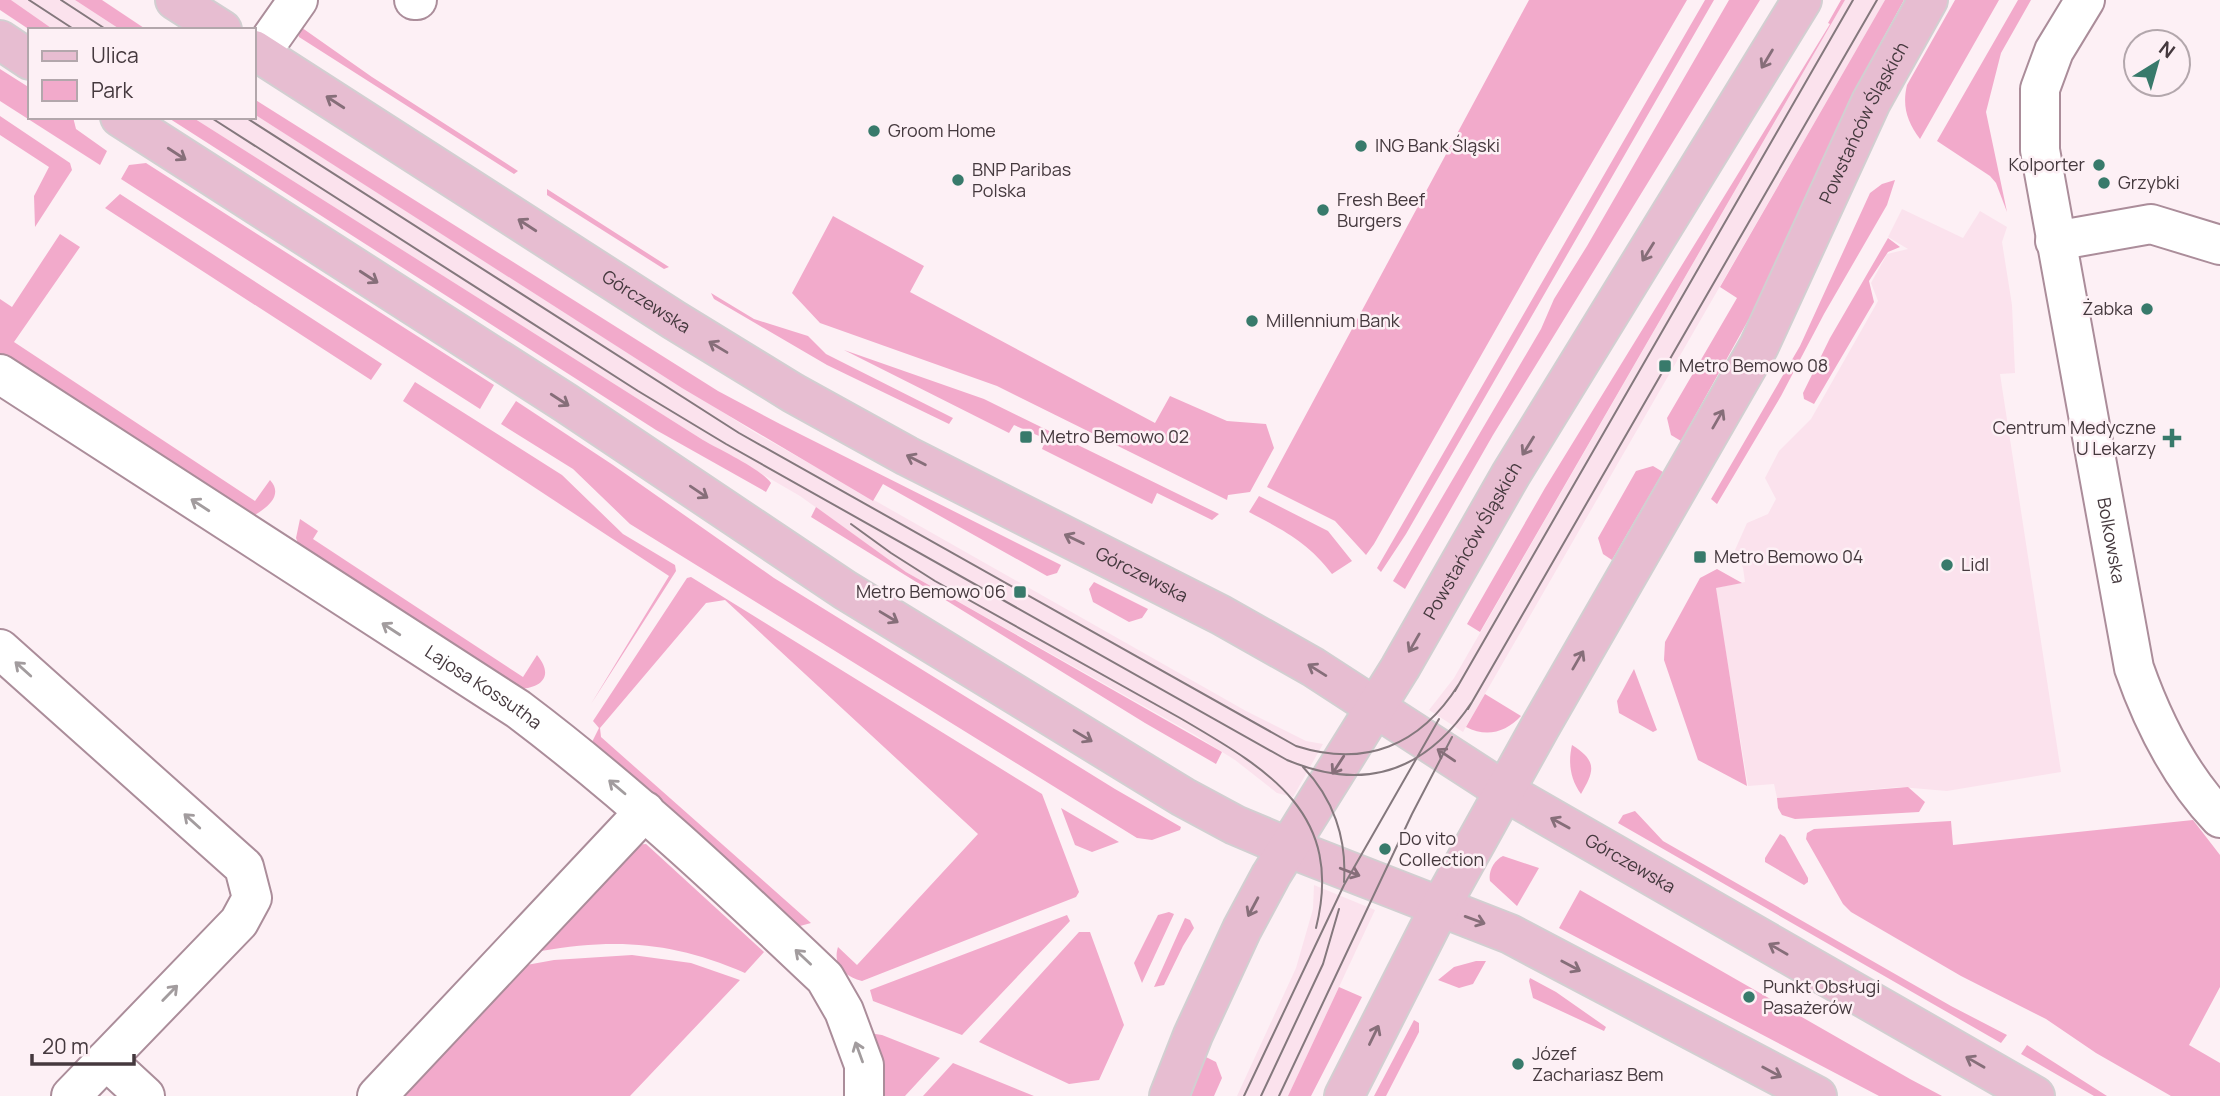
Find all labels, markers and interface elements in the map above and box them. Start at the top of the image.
legend [28,28,256,119]
north arrow [2122,28,2192,98]
text: N [2154,35,2181,64]
street label: Powstańców Śląskich [1813,37,1913,207]
text: Ulica [91,41,139,69]
one-way arrow [1759,48,1773,68]
text: Park [91,76,133,104]
one-way arrow [326,95,345,110]
place label: Groom Home [888,118,996,142]
marker: Groom Home [866,123,882,139]
place label: ING Bank Śląski [1375,133,1500,157]
marker: ING Bank Śląski [1353,138,1369,154]
one-way arrow [167,147,187,161]
place label: Kolporter [2009,152,2086,176]
place label: BNP Paribas Polska [972,157,1071,202]
marker: Kolporter [2091,157,2107,173]
place label: Grzybki [2118,170,2180,194]
marker: BNP Paribas Polska [950,172,966,188]
marker: Grzybki [2096,175,2112,191]
place label: Fresh Beef Burgers [1337,187,1426,232]
marker: Fresh Beef Burgers [1315,202,1331,218]
one-way arrow [517,218,537,232]
one-way arrow [1640,242,1654,262]
street label: Górczewska [598,264,695,338]
one-way arrow [359,269,378,284]
place label: Żabka [2082,296,2133,320]
marker: Żabka [2139,301,2155,317]
place label: Millennium Bank [1266,308,1401,332]
marker: Millennium Bank [1244,313,1260,329]
one-way arrow [709,340,729,354]
place label: Metro Bemowo 08 [1679,353,1828,377]
marker: Metro Bemowo 08 [1657,358,1673,374]
one-way arrow [550,393,570,407]
one-way arrow [1711,409,1725,429]
place label: Centrum Medyczne U Lekarzy [1993,415,2156,460]
place label: Metro Bemowo 02 [1040,424,1189,448]
marker: Centrum Medyczne U Lekarzy [2162,428,2182,448]
marker: Metro Bemowo 02 [1018,429,1034,445]
one-way arrow [1521,436,1536,455]
one-way arrow [906,453,927,467]
street label: Powstańców Śląskich [1417,457,1527,624]
one-way arrow [689,485,708,499]
street label: Bolkowska [2092,495,2131,585]
one-way arrow [191,497,211,511]
one-way arrow [1064,532,1085,546]
street label: Górczewska [1092,540,1192,607]
place label: Metro Bemowo 04 [1714,544,1864,568]
marker: Metro Bemowo 04 [1692,549,1708,565]
place label: Lidl [1961,552,1989,576]
marker: Lidl [1939,557,1955,573]
place label: Metro Bemowo 06 [856,579,1006,603]
marker: Metro Bemowo 06 [1012,584,1028,600]
one-way arrow [879,610,899,624]
one-way arrow [382,621,401,636]
one-way arrow [1407,632,1420,653]
street label: Lajosa Kossutha [421,639,547,734]
one-way arrow [1571,651,1585,671]
one-way arrow [15,661,32,678]
one-way arrow [1308,662,1328,676]
one-way arrow [1073,729,1093,743]
one-way arrow [1437,748,1456,762]
one-way arrow [1331,755,1346,774]
one-way arrow [608,779,626,795]
one-way arrow [184,813,202,829]
one-way arrow [1550,816,1570,830]
place label: Do vito Collection [1399,826,1484,871]
street label: Górczewska [1581,827,1680,898]
marker: Do vito Collection [1377,841,1393,857]
one-way arrow [1339,866,1361,879]
one-way arrow [1246,896,1260,916]
one-way arrow [1464,915,1486,927]
one-way arrow [1768,942,1789,955]
one-way arrow [794,949,812,965]
one-way arrow [1560,959,1581,973]
place label: Punkt Obsługi Pasażerów [1763,974,1880,1019]
one-way arrow [161,985,178,1002]
marker: Punkt Obsługi Pasażerów [1741,989,1757,1005]
scale bar [32,1023,133,1066]
one-way arrow [1368,1025,1382,1046]
text: 20 m [42,1032,89,1060]
place label: Józef Zachariasz Bem [1532,1041,1664,1086]
one-way arrow [852,1042,864,1064]
one-way arrow [1966,1055,1986,1069]
marker: Józef Zachariasz Bem [1510,1056,1526,1072]
one-way arrow [1761,1066,1782,1079]

